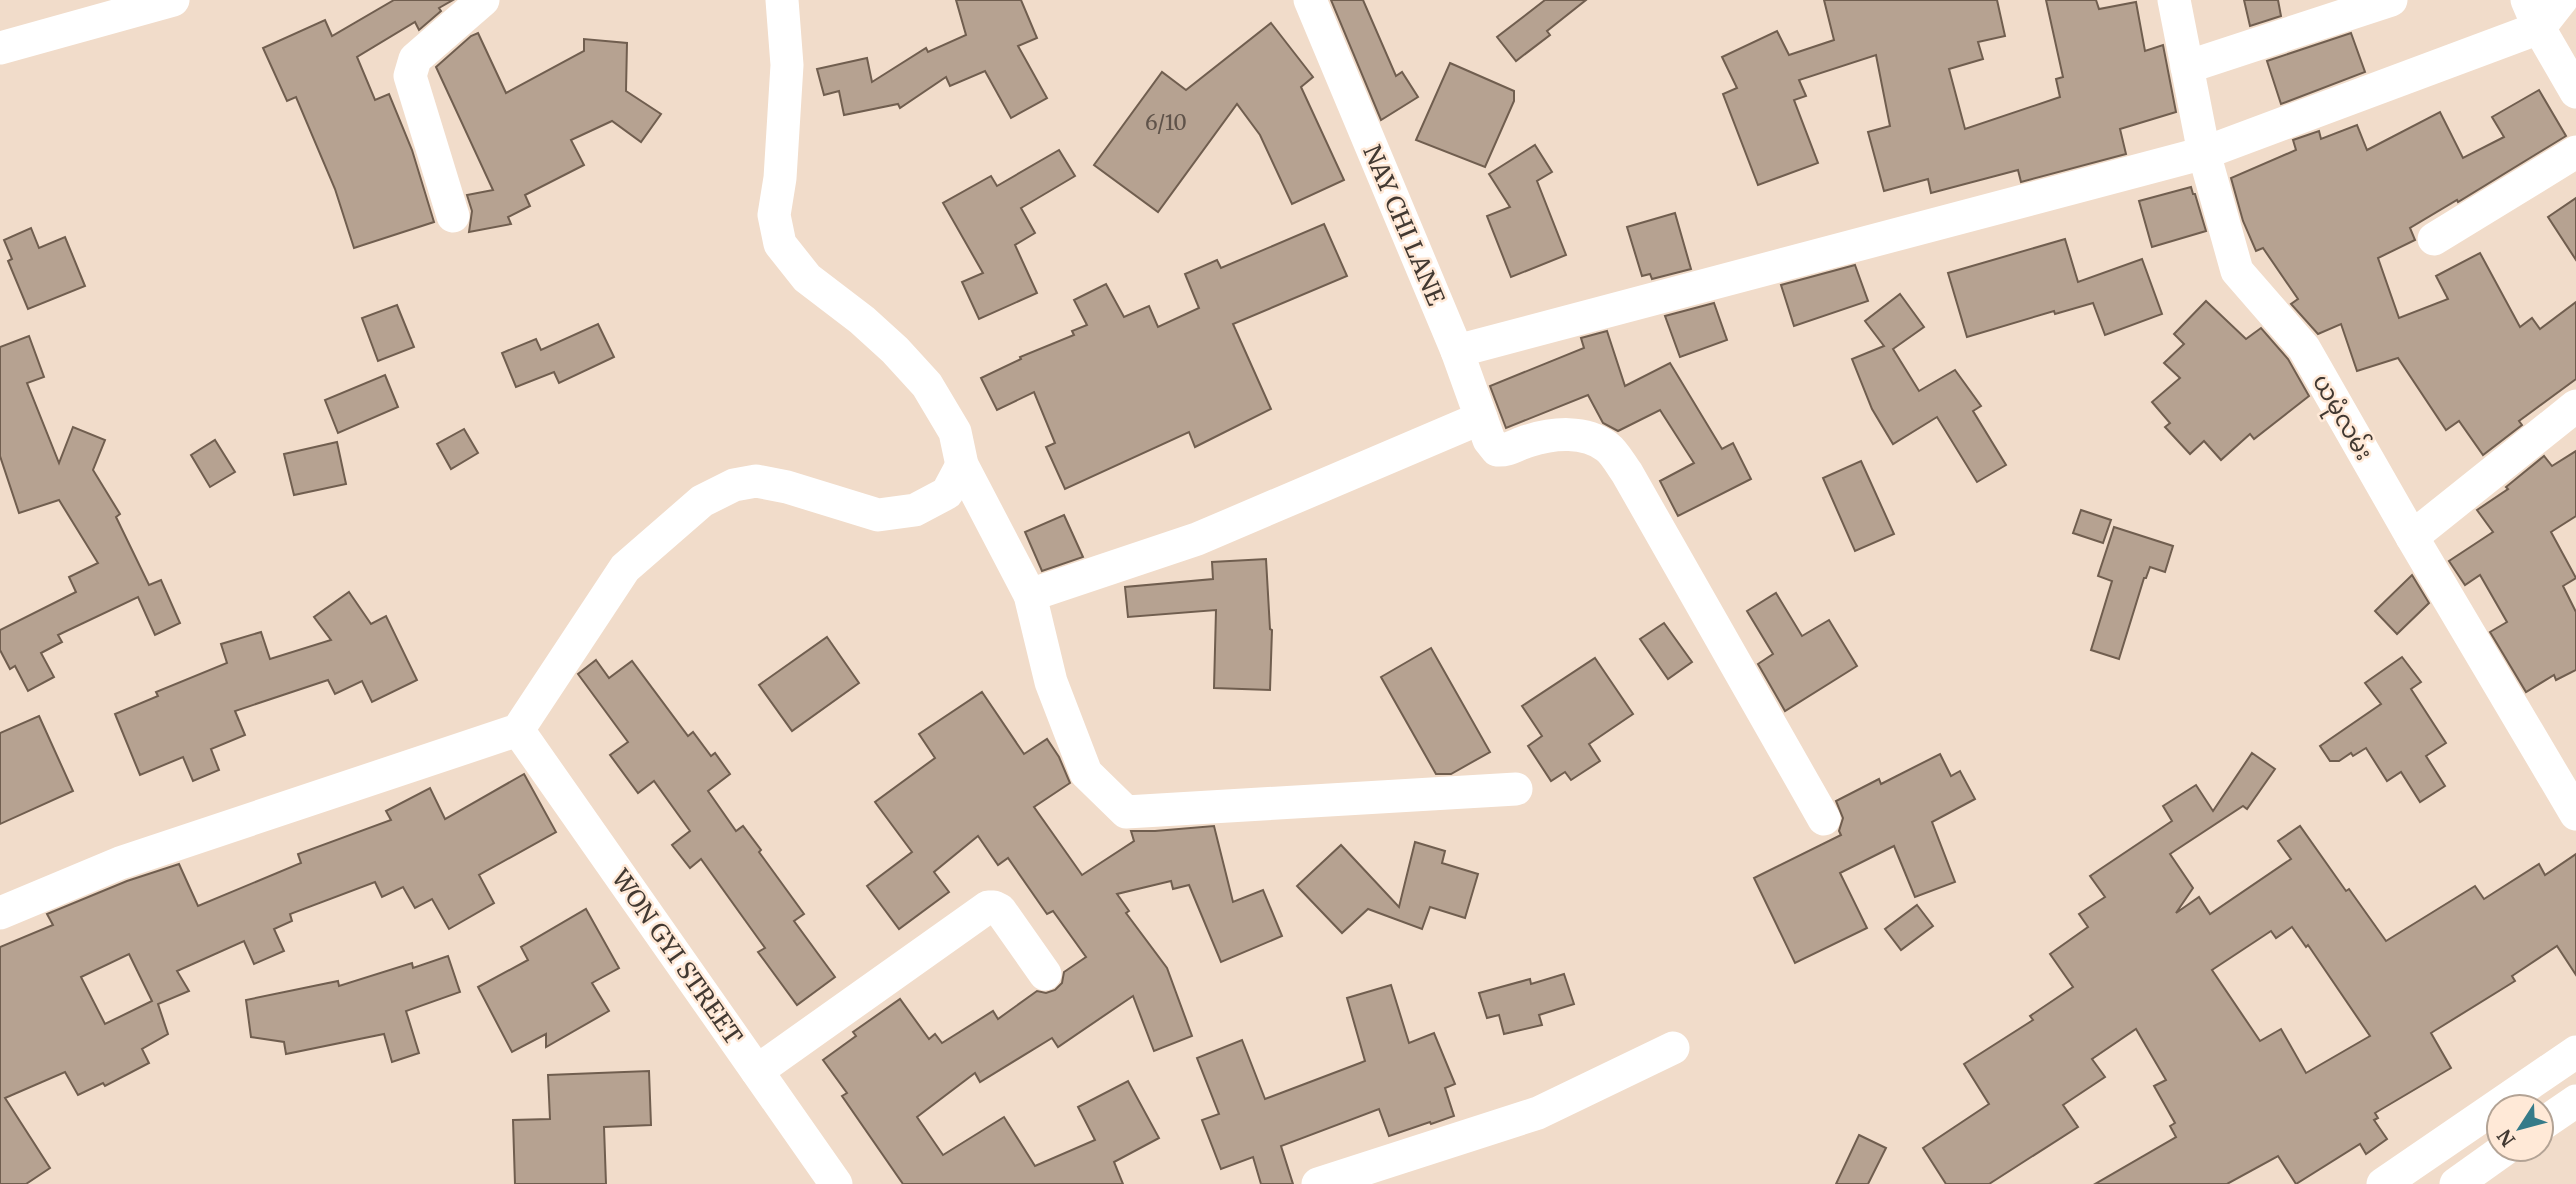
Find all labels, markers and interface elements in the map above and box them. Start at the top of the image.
house number: 6/10 [1145,109,1187,136]
street label: NAY CHI LANE [1356,140,1452,310]
street label: ယမုံလမ်း [2302,368,2380,468]
street label: WON GYI STREET [604,863,749,1051]
north arrow [2485,1093,2555,1163]
text: N [2492,1125,2520,1151]

